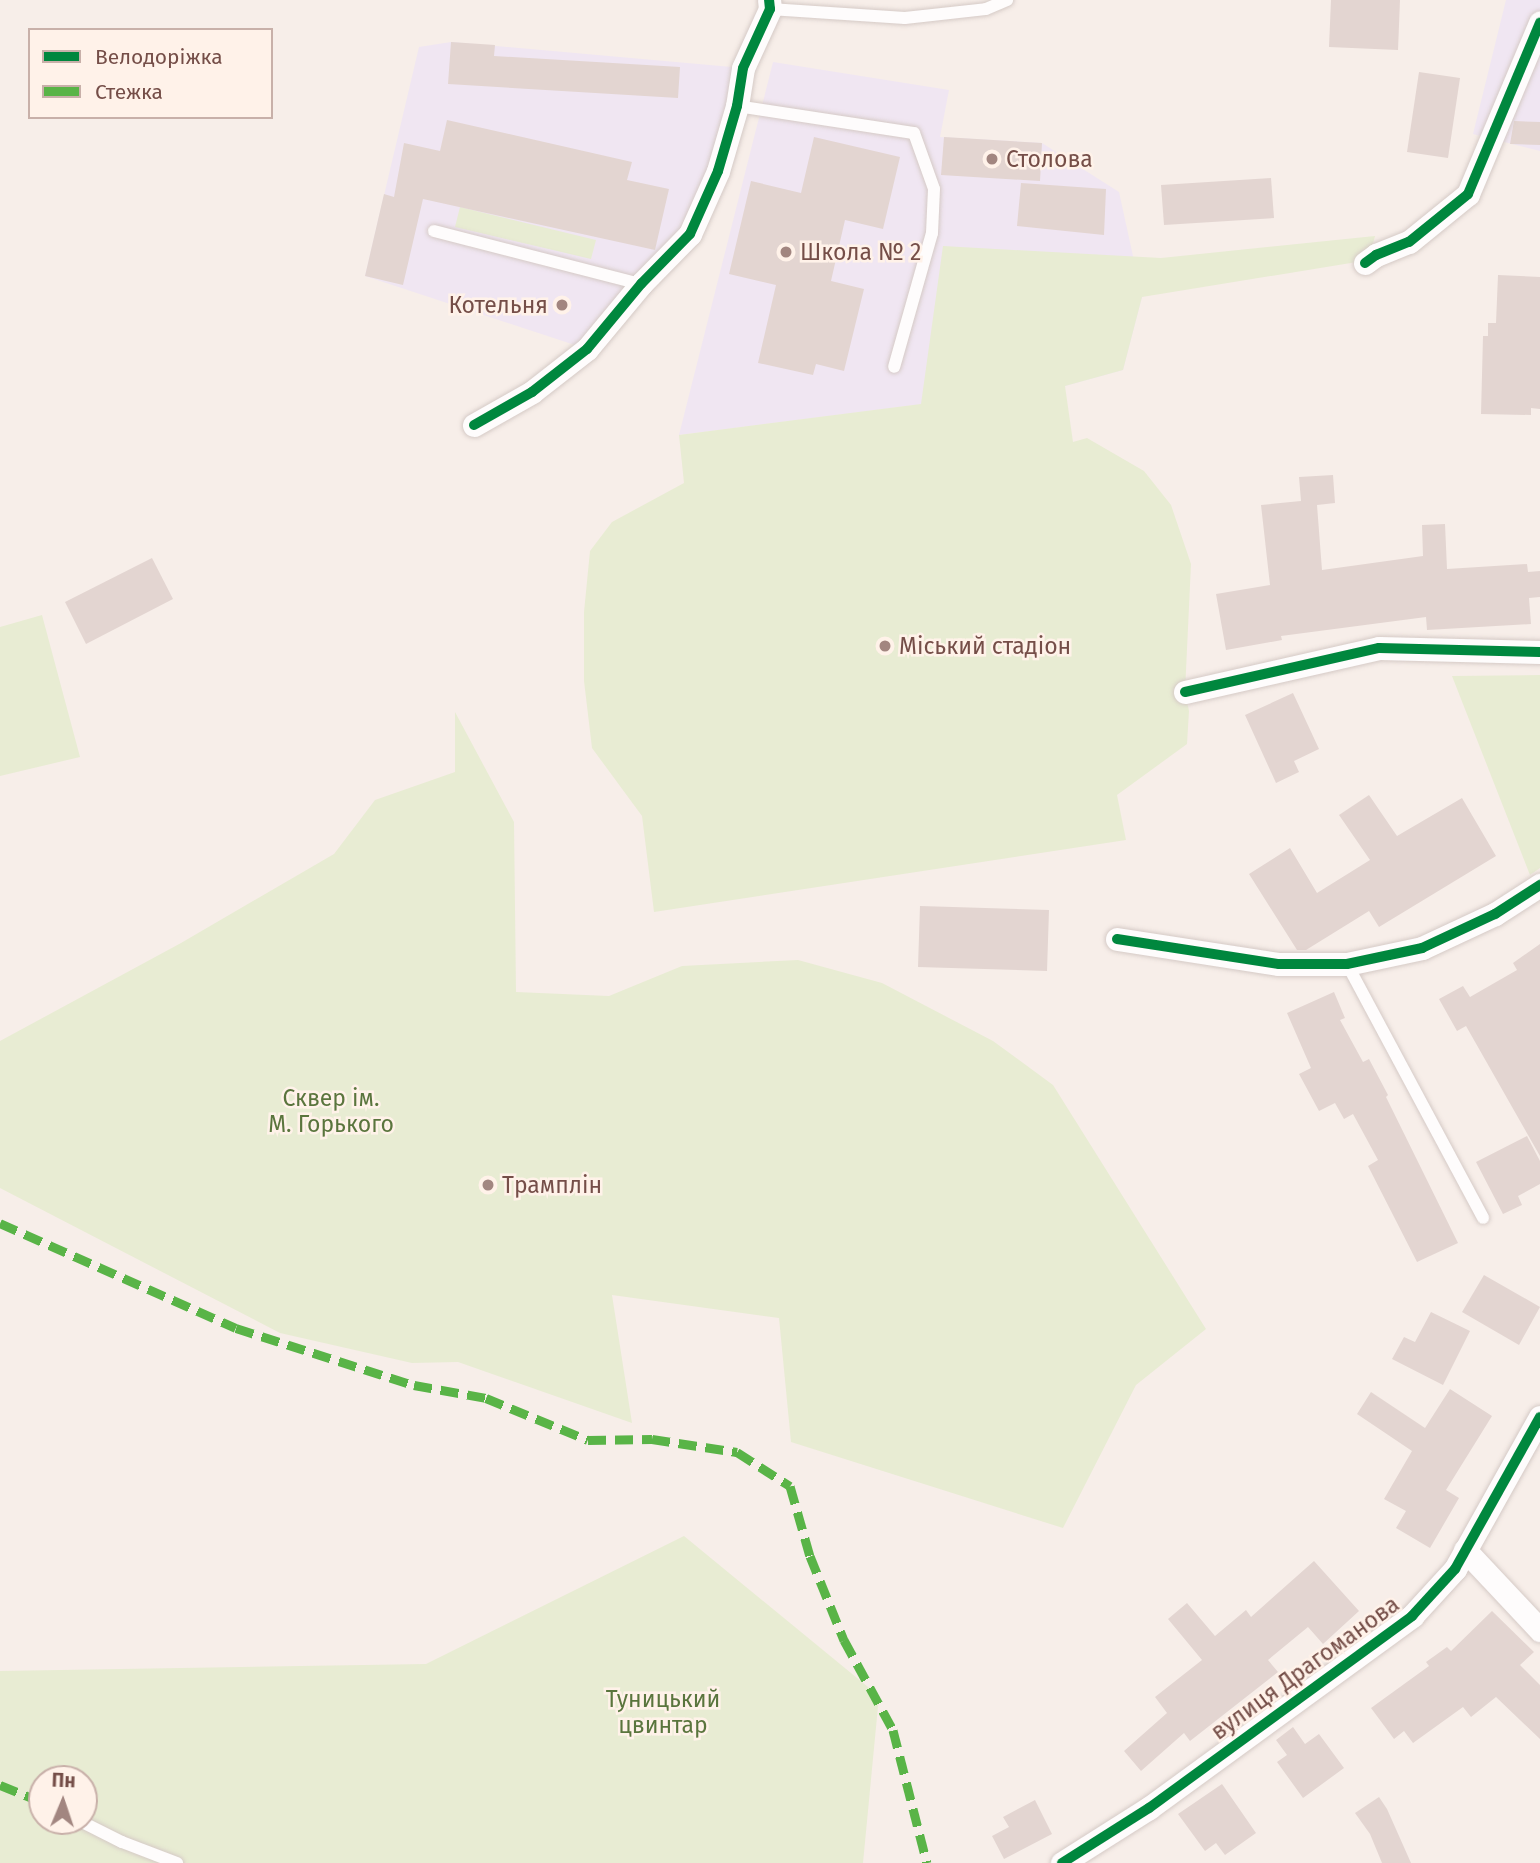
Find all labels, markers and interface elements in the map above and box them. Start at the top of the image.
legend [28,28,273,119]
text: Велодоріжка [95,44,223,70]
text: Стежка [95,79,163,105]
place label: Столова [1006,145,1093,173]
marker: Столова [984,151,1000,167]
place label: Школа № 2 [800,238,921,266]
marker: Школа № 2 [778,244,794,260]
place label: Котельня [448,291,548,319]
marker: Котельня [554,297,570,313]
place label: Міський стадіон [899,632,1071,660]
marker: Міський стадіон [877,638,893,654]
park label: Сквер ім. М. Горького [268,1084,394,1138]
place label: Трамплін [502,1171,602,1199]
marker: Трамплін [480,1177,496,1193]
street label: вулиця Драгоманова [1205,1590,1405,1746]
park label: Туницький цвинтар [606,1685,720,1739]
north arrow [28,1765,98,1835]
text: Пн [51,1769,76,1792]

